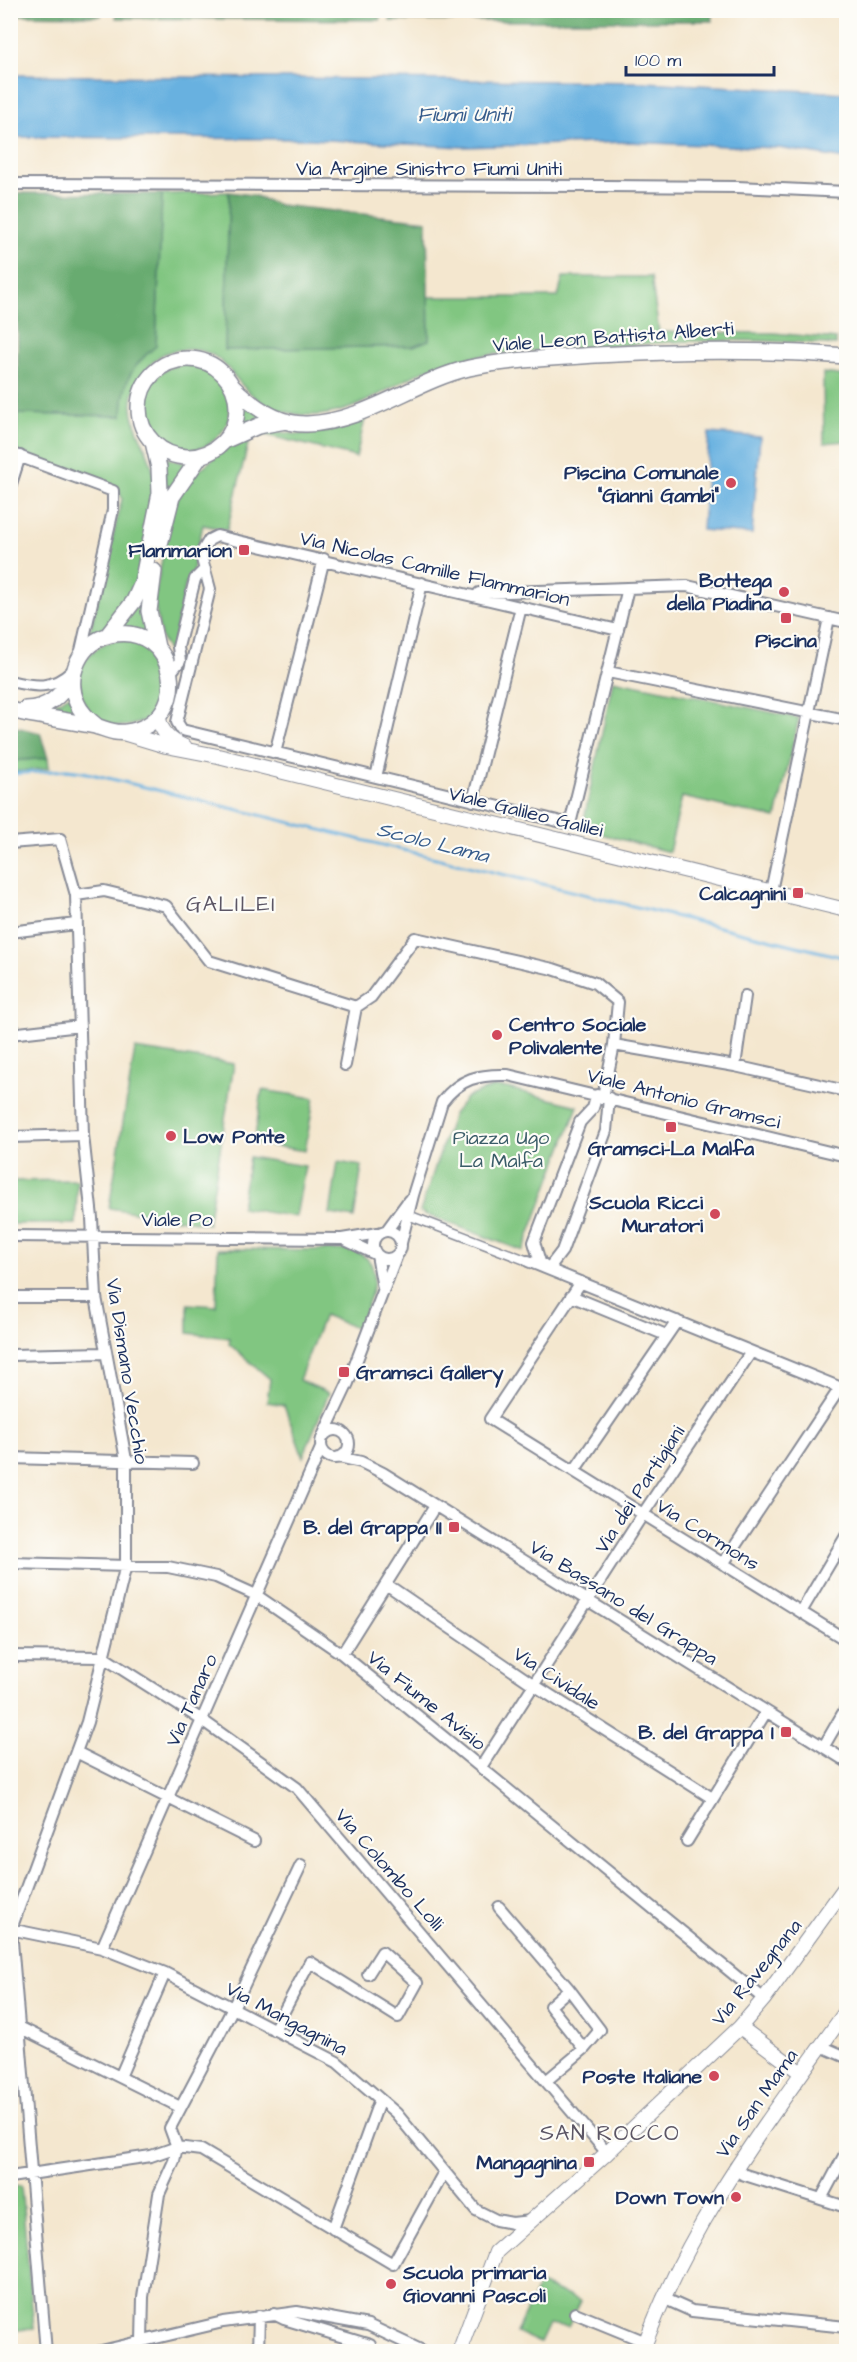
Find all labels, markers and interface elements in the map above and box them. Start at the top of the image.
scale bar [626,39,774,77]
text: 100 m [635,48,681,73]
water label: Fiumi Uniti [417,100,514,129]
street label: Via Argine Sinistro Fiumi Uniti [296,155,562,184]
street label: Viale Leon Battista Alberti [492,315,735,359]
place label: Piscina Comunale "Gianni Gambi" [564,459,719,510]
marker: Piscina Comunale "Gianni Gambi" [724,476,738,490]
street label: Via Nicolas Camille Flammarion [297,524,573,614]
place label: Flammarion [128,537,232,565]
marker: Flammarion [237,543,251,557]
place label: Bottega della Piadina [666,567,773,618]
marker: Bottega della Piadina [777,585,791,599]
marker: Piscina [779,611,793,625]
place label: Piscina [755,627,818,655]
street label: Viale Galileo Galilei [446,779,606,845]
water label: Scolo Lama [374,815,493,871]
place label: Calcagnini [699,880,787,909]
marker: Calcagnini [791,886,805,900]
district label: GALILEI [186,889,276,920]
place label: Centro Sociale Polivalente [509,1011,646,1062]
marker: Centro Sociale Polivalente [490,1028,504,1042]
street label: Viale Antonio Gramsci [584,1061,783,1137]
marker: Gramsci-La Malfa [664,1120,678,1134]
place label: Low Ponte [183,1123,285,1151]
park label: Piazza Ugo La Malfa [453,1124,549,1175]
marker: Low Ponte [164,1129,178,1143]
place label: Gramsci-La Malfa [588,1135,755,1163]
place label: Scuola Ricci Muratori [588,1189,704,1240]
street label: Viale Po [141,1206,213,1234]
marker: Scuola Ricci Muratori [708,1207,722,1221]
street label: Via Dismano Vecchio [99,1276,156,1466]
place label: Gramsci Gallery [356,1359,504,1388]
marker: Gramsci Gallery [337,1365,351,1379]
street label: Via dei Partigiani [588,1420,693,1560]
street label: Via Cormons [650,1492,765,1578]
place label: B. del Grappa II [303,1514,442,1542]
marker: B. del Grappa II [447,1520,461,1534]
street label: Via Bassano del Grappa [524,1533,723,1672]
street label: Via Cividale [507,1640,606,1718]
street label: Via Fiume Avisio [361,1644,492,1758]
street label: Via Tanaro [159,1650,225,1751]
place label: B. del Grappa I [638,1719,774,1747]
marker: B. del Grappa I [779,1725,793,1739]
street label: Via Colombo Lolli [328,1802,450,1937]
street label: Via Ravegnana [705,1913,809,2033]
street label: Via Mangagnina [220,1975,352,2064]
street label: Via San Mama [709,2043,805,2164]
place label: Poste Italiane [583,2063,702,2091]
marker: Poste Italiane [707,2069,721,2083]
district label: SAN ROCCO [540,2118,680,2149]
place label: Mangagnina [476,2149,578,2178]
marker: Mangagnina [582,2155,596,2169]
place label: Down Town [616,2184,724,2212]
marker: Down Town [729,2190,743,2204]
place label: Scuola primaria Giovanni Pascoli [402,2259,547,2310]
marker: Scuola primaria Giovanni Pascoli [384,2277,398,2291]

